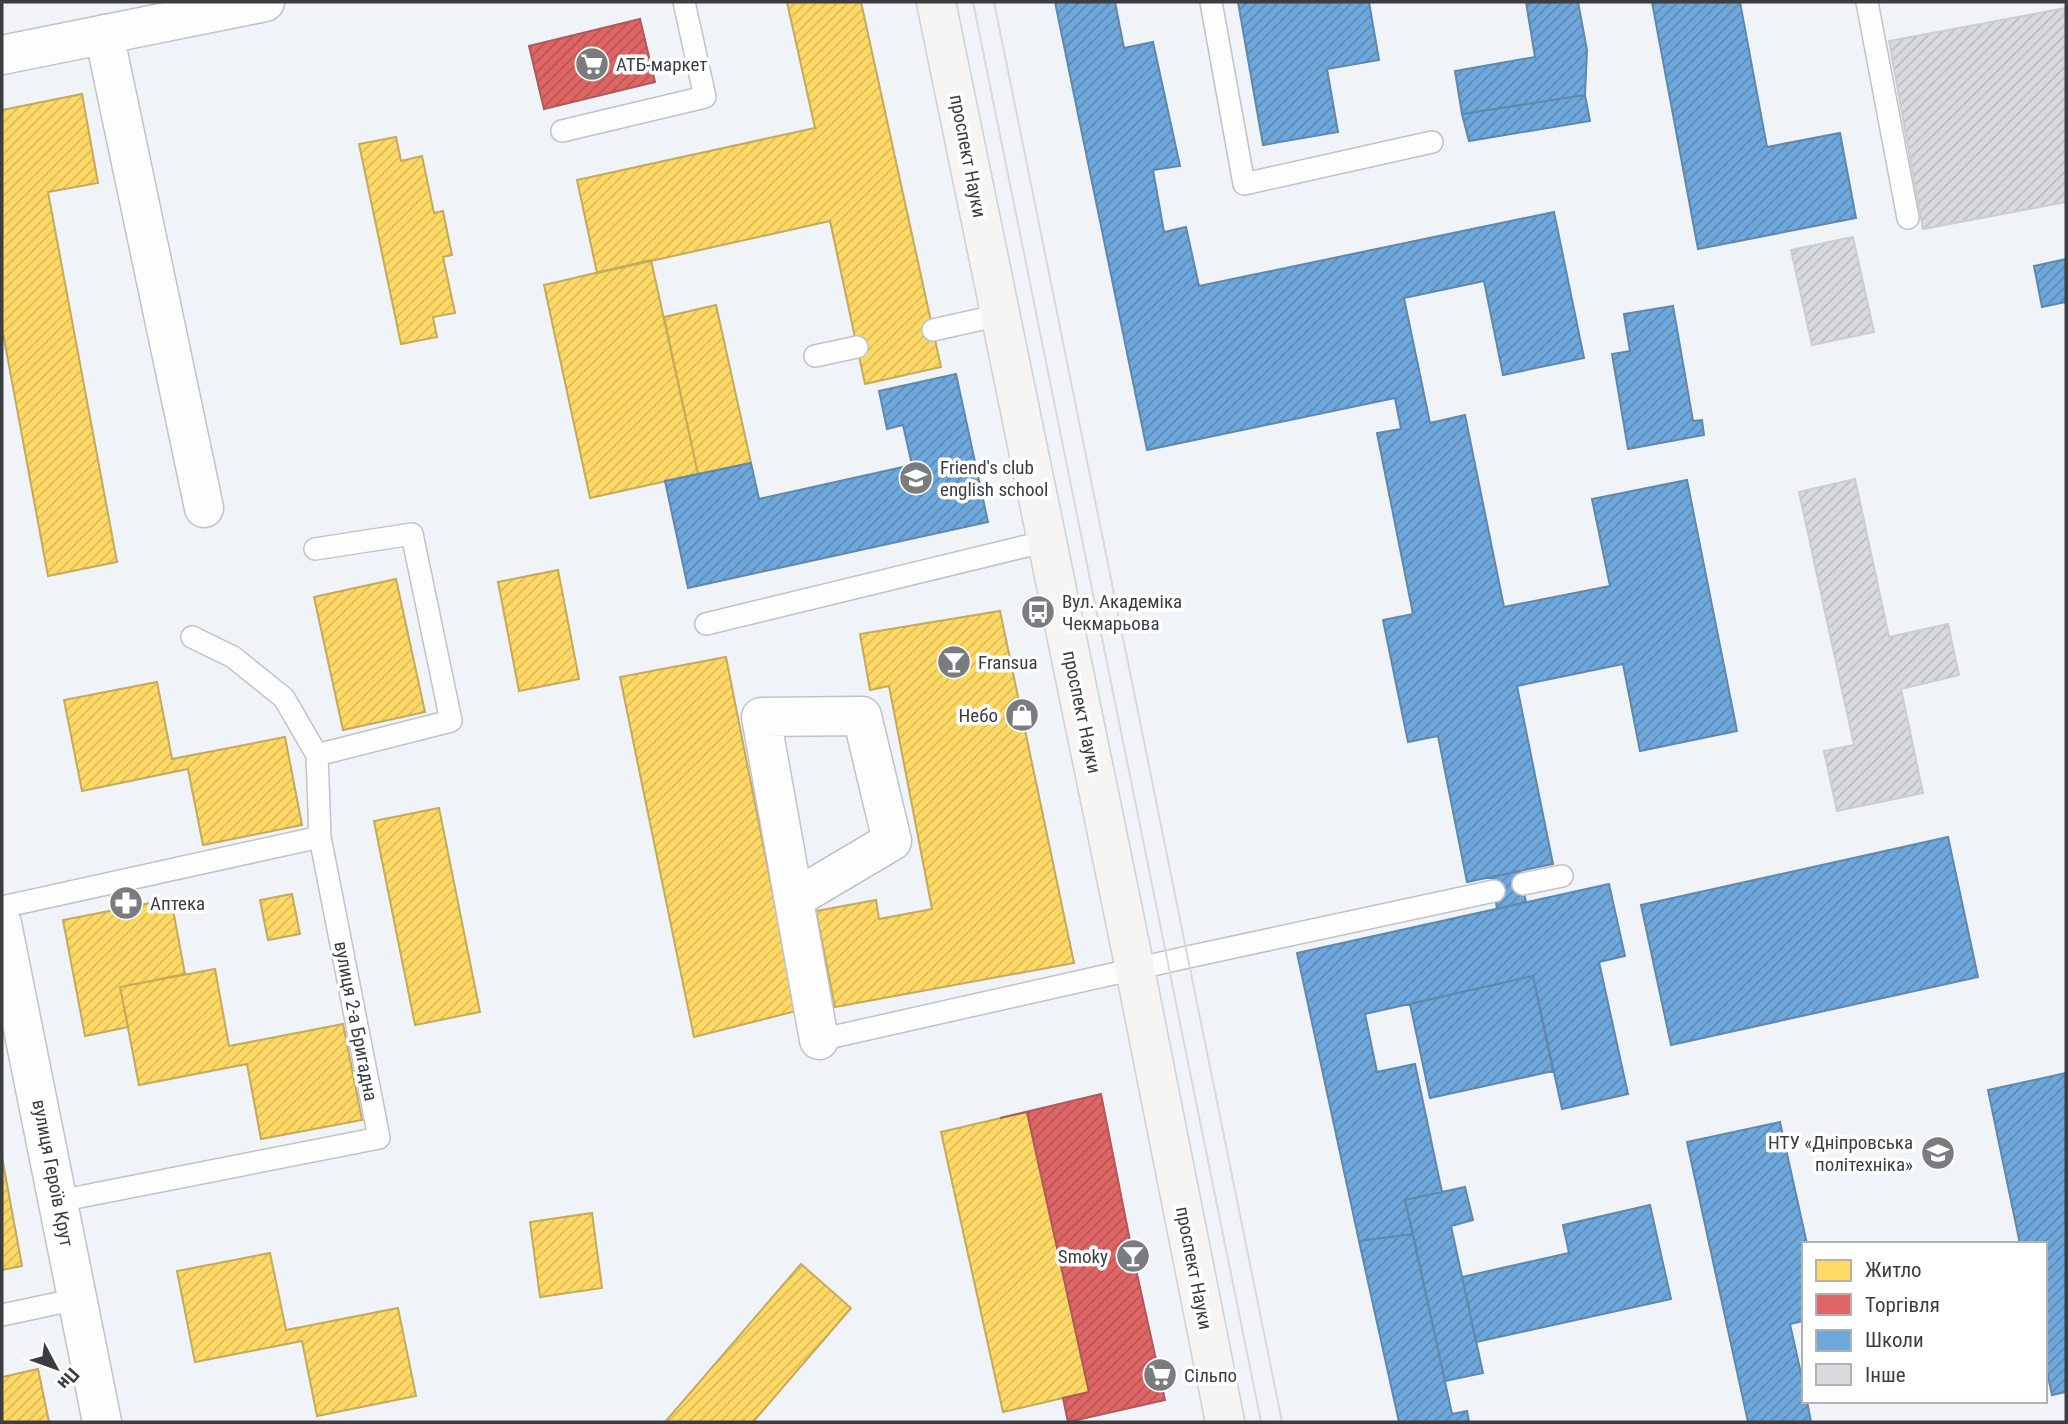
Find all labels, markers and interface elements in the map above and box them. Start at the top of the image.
supermarket icon: АТБ-маркет [573,45,611,83]
place label: АТБ-маркет [616,53,707,76]
street label: проспект Науки [945,92,991,220]
place label: Friend's club english school [940,456,1048,501]
school or university icon: Friend's club english school [897,459,935,497]
place label: Вул. Академіка Чекмарьова [1062,590,1182,635]
bus stop icon: Вул. Академіка Чекмарьова [1019,593,1057,631]
bar icon: Fransua [935,643,973,681]
street label: проспект Науки [1058,648,1106,776]
place label: Fransua [978,651,1038,674]
shop icon: Небо [1003,696,1041,734]
place label: Небо [959,704,998,727]
pharmacy icon: Аптека [107,884,145,922]
place label: Аптека [150,892,205,915]
street label: вулиця 2-а Бригадна [329,939,383,1103]
street label: вулиця Героїв Крут [27,1097,79,1249]
place label: НТУ «Дніпровська політехніка» [1768,1131,1913,1176]
school or university icon: НТУ «Дніпровська політехніка» [1919,1134,1957,1172]
street label: проспект Науки [1171,1204,1217,1332]
bar icon: Smoky [1114,1237,1152,1275]
legend [1802,1242,2047,1403]
place label: Smoky [1058,1245,1108,1268]
text: Житло [1865,1258,1922,1282]
text: Торгівля [1865,1293,1940,1317]
text: Школи [1865,1328,1924,1352]
north arrow [21,1333,91,1403]
supermarket icon: Сільпо [1141,1356,1179,1394]
text: Пн [53,1363,84,1394]
text: Інше [1865,1363,1906,1387]
place label: Сільпо [1184,1364,1237,1387]

